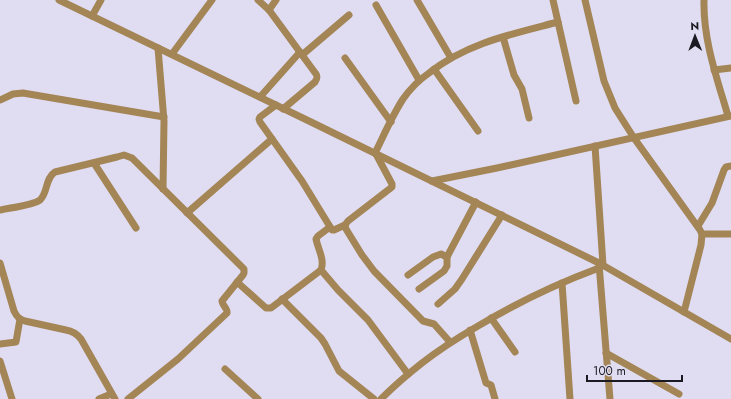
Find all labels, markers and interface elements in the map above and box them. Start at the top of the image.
north arrow [675,16,715,56]
text: N [690,18,699,34]
scale bar [587,357,682,383]
text: 100 m [593,362,626,380]

